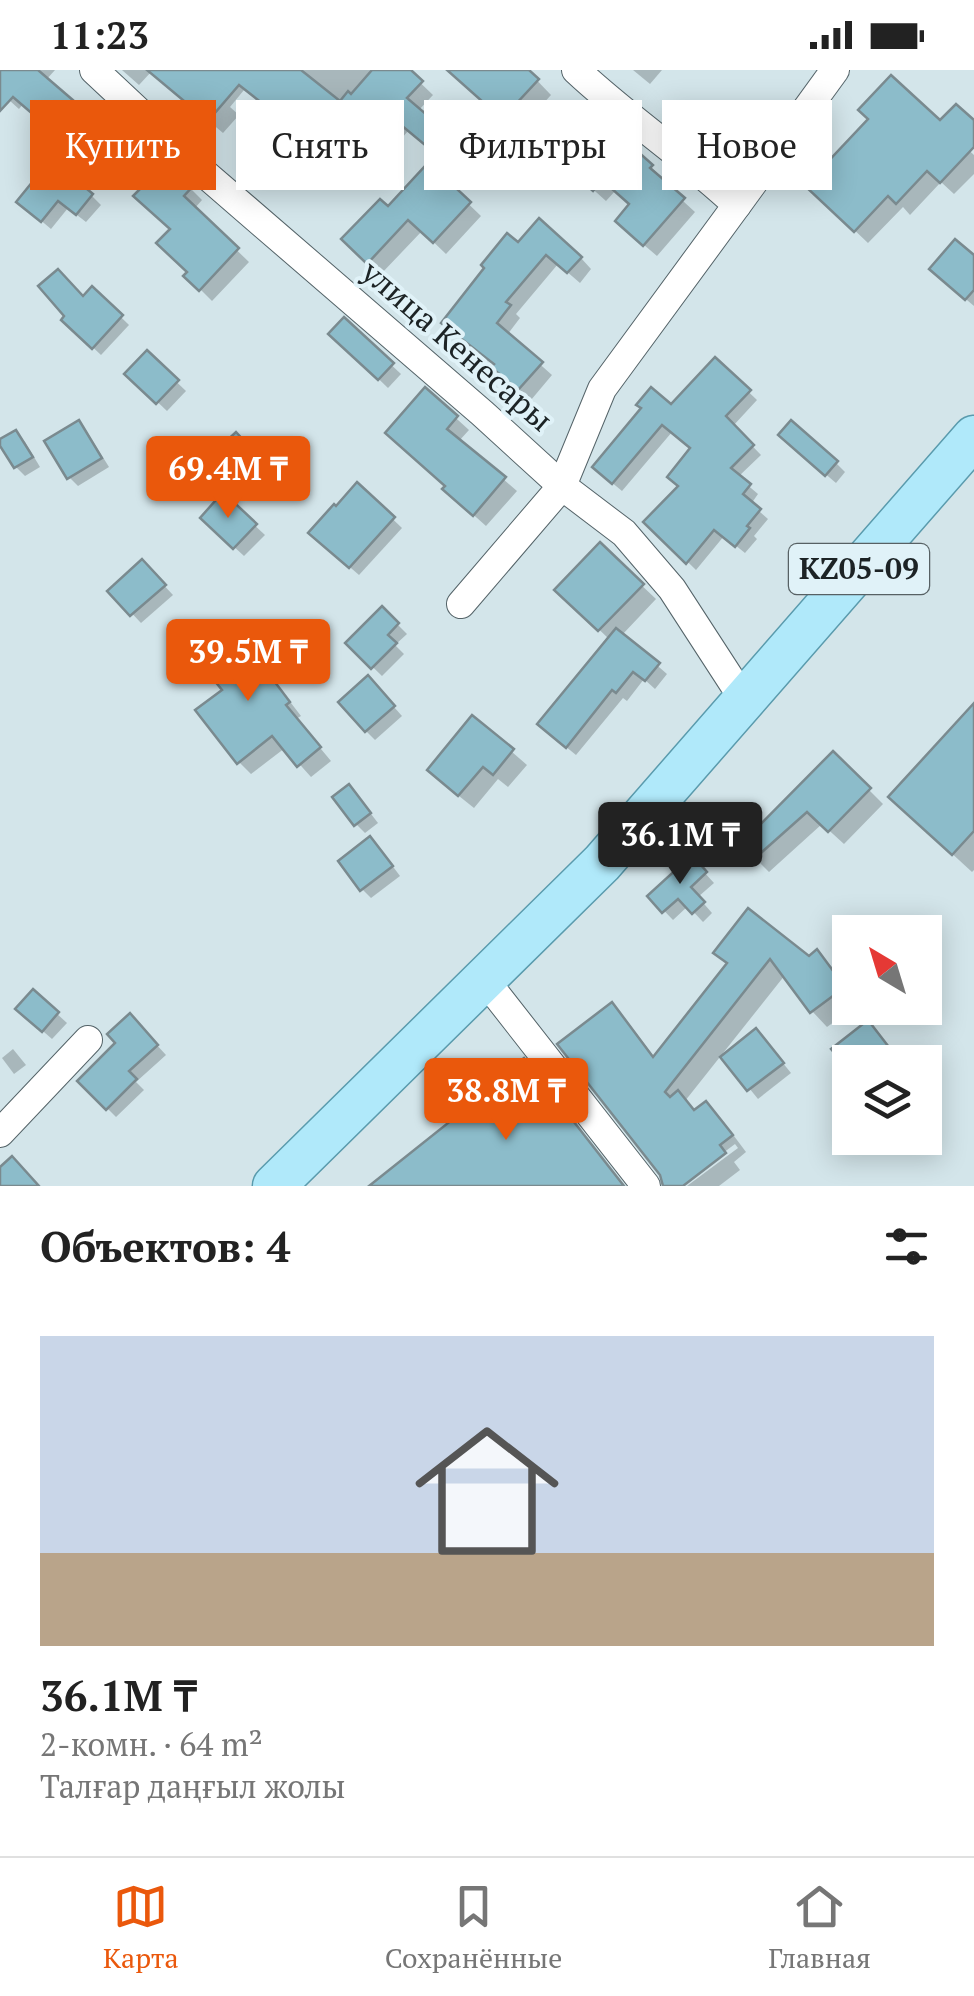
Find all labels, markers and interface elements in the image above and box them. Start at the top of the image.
text: 11:23 [50,10,149,60]
chip: Купить [30,100,216,190]
chip: Снять [236,100,404,190]
chip: Фильтры [424,100,642,190]
chip: Новое [662,100,832,190]
street label: улица Кенесары [352,250,562,440]
pin: 69.4M ₸ [136,436,320,521]
text: 69.4M ₸ [168,447,288,489]
road number: KZ05-09 [789,544,929,594]
pin: 39.5M ₸ [156,619,340,704]
text: 39.5M ₸ [188,630,308,672]
pin: 36.1M ₸ [588,802,772,887]
text: 36.1M ₸ [620,813,740,855]
north arrow [832,915,942,1025]
map controls [832,915,942,1155]
button: layers [832,1045,942,1155]
pin: 38.8M ₸ [414,1058,598,1143]
text: 38.8M ₸ [446,1069,566,1111]
text: Объектов: 4 [40,1218,291,1274]
icon: filters [879,1219,934,1274]
icon: home [397,1401,577,1581]
text: 36.1M ₸ [40,1667,197,1723]
text: 2-комн. · 64 m² [40,1723,263,1765]
text: Талғар даңғыл жолы [40,1765,345,1807]
tab: Карта [103,1879,179,1976]
tab: Сохранённые [385,1879,562,1976]
tab: Главная [768,1879,871,1976]

